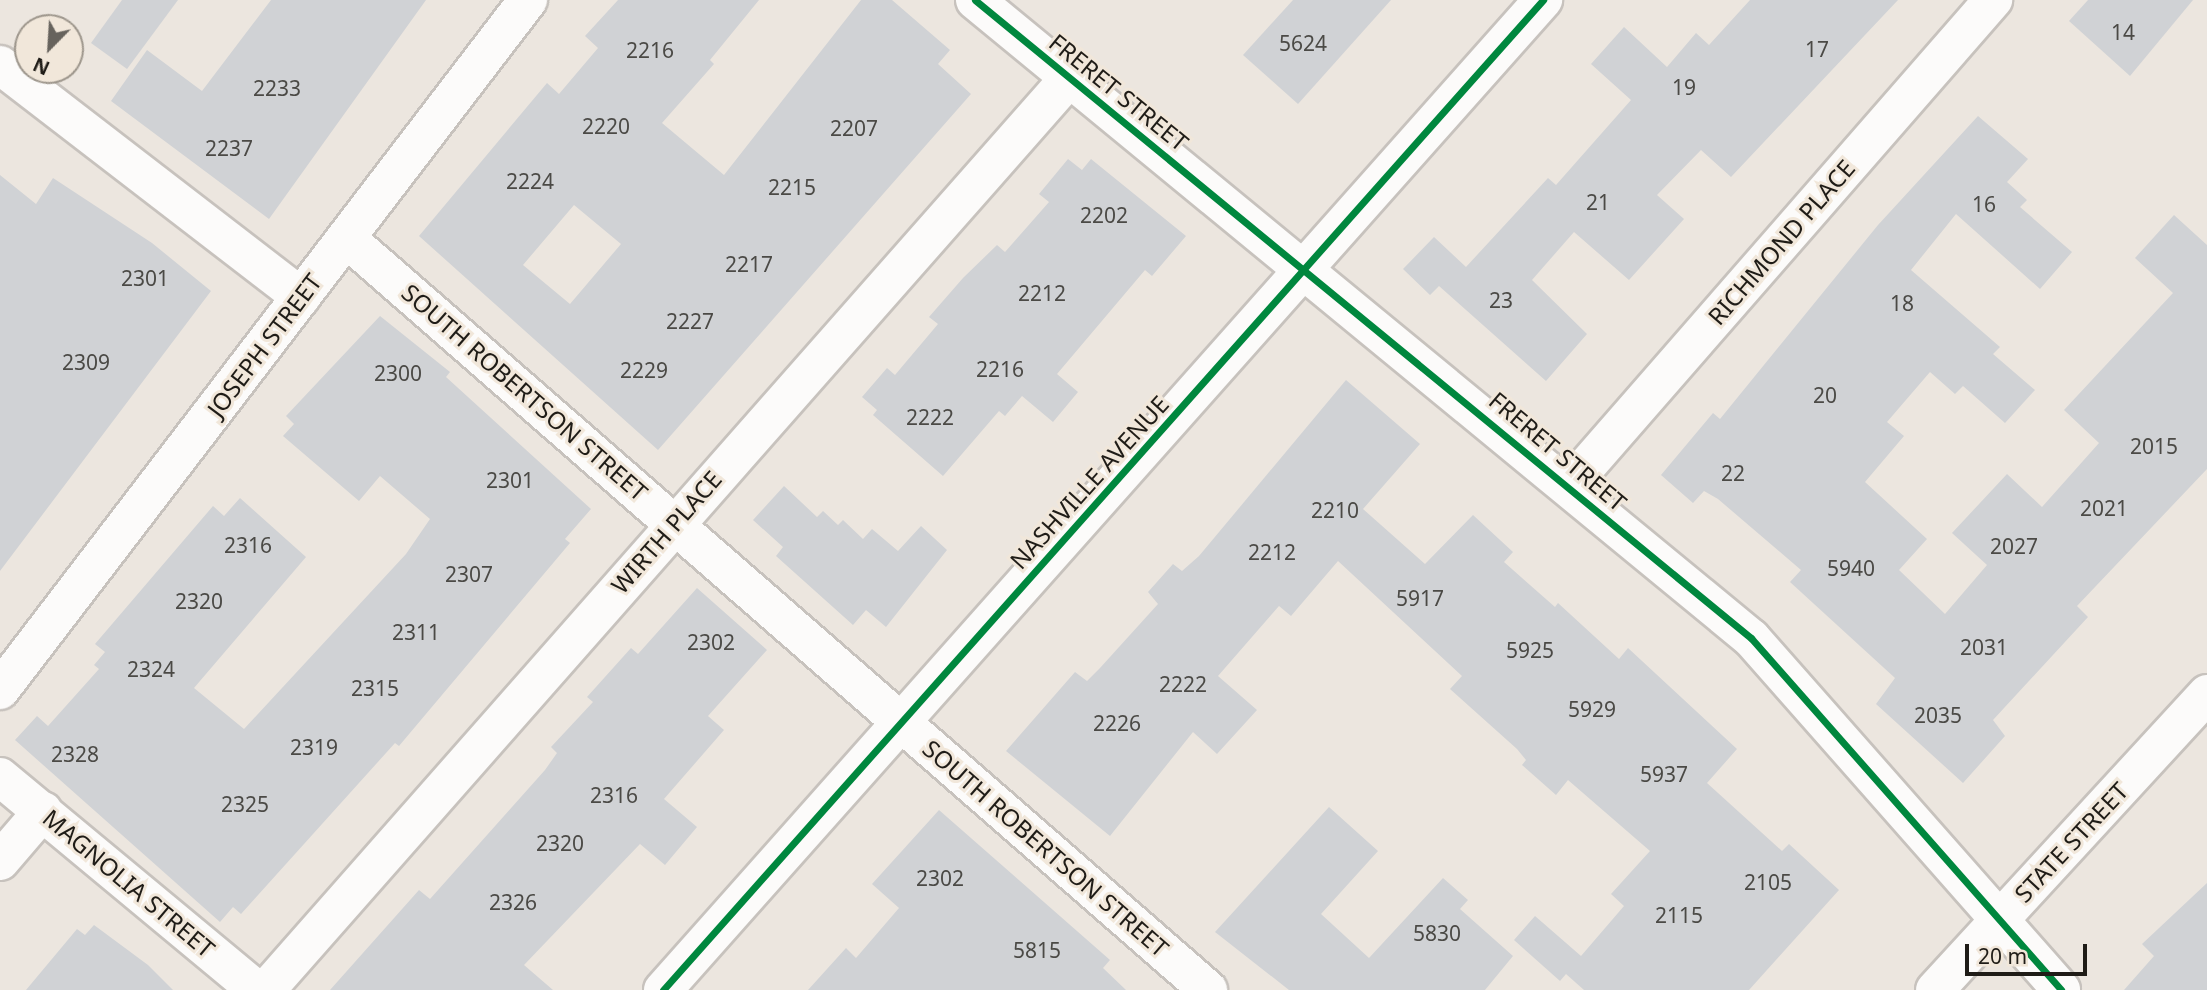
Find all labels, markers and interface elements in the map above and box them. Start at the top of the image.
north arrow [14,14,84,84]
house number: 14 [2111,19,2135,45]
street label: FRERET STREET [1044,27,1194,157]
house number: 5624 [1279,30,1327,56]
house number: 17 [1805,36,1829,62]
house number: 2216 [626,37,674,63]
text: N [29,51,54,81]
house number: 19 [1672,74,1696,100]
house number: 2233 [253,75,301,101]
house number: 2220 [582,113,630,139]
house number: 2207 [830,115,878,141]
house number: 2237 [205,135,253,161]
street label: RICHMOND PLACE [1702,154,1860,330]
house number: 2224 [506,168,554,194]
house number: 2215 [768,174,816,200]
house number: 21 [1586,189,1610,215]
house number: 16 [1972,191,1996,217]
house number: 2202 [1080,202,1128,228]
house number: 2217 [725,251,773,277]
house number: 2301 [121,265,169,291]
street label: JOSEPH STREET [201,268,327,422]
street label: SOUTH ROBERTSON STREET [396,278,654,506]
house number: 2212 [1018,280,1066,306]
house number: 23 [1489,287,1513,313]
house number: 18 [1890,290,1914,316]
house number: 2227 [666,308,714,334]
house number: 2309 [62,349,110,375]
house number: 2216 [976,356,1024,382]
house number: 2229 [620,357,668,383]
house number: 2300 [374,360,422,386]
house number: 20 [1813,382,1837,408]
street label: FRERET STREET [1484,385,1632,517]
street label: NASHVILLE AVENUE [1004,389,1174,575]
house number: 2222 [906,404,954,430]
house number: 2015 [2130,433,2178,459]
house number: 22 [1721,460,1745,486]
street label: WIRTH PLACE [605,465,727,599]
house number: 2301 [486,467,534,493]
house number: 2021 [2080,495,2128,521]
house number: 2210 [1311,497,1359,523]
house number: 2316 [224,532,272,558]
house number: 2027 [1990,533,2038,559]
house number: 2212 [1248,539,1296,565]
house number: 5940 [1827,555,1875,581]
house number: 2307 [445,561,493,587]
house number: 5917 [1396,585,1444,611]
house number: 2320 [175,588,223,614]
house number: 2311 [392,619,440,645]
house number: 2302 [687,629,735,655]
house number: 2031 [1960,634,2008,660]
house number: 5925 [1506,637,1554,663]
house number: 2324 [127,656,175,682]
house number: 2222 [1159,671,1207,697]
house number: 2315 [351,675,399,701]
house number: 5929 [1568,696,1616,722]
house number: 2035 [1914,702,1962,728]
house number: 2226 [1093,710,1141,736]
house number: 2319 [290,734,338,760]
street label: SOUTH ROBERTSON STREET [917,734,1175,962]
house number: 2328 [51,741,99,767]
house number: 5937 [1640,761,1688,787]
street label: STATE STREET [2008,776,2134,908]
house number: 2316 [590,782,638,808]
house number: 2325 [221,791,269,817]
street label: MAGNOLIA STREET [37,803,221,963]
house number: 2320 [536,830,584,856]
house number: 2302 [916,865,964,891]
house number: 2105 [1744,869,1792,895]
house number: 2326 [489,889,537,915]
house number: 2115 [1655,902,1703,928]
house number: 5830 [1413,920,1461,946]
scale bar [1969,930,2092,974]
house number: 5815 [1013,937,1061,963]
text: 20 m [1978,942,2027,970]

